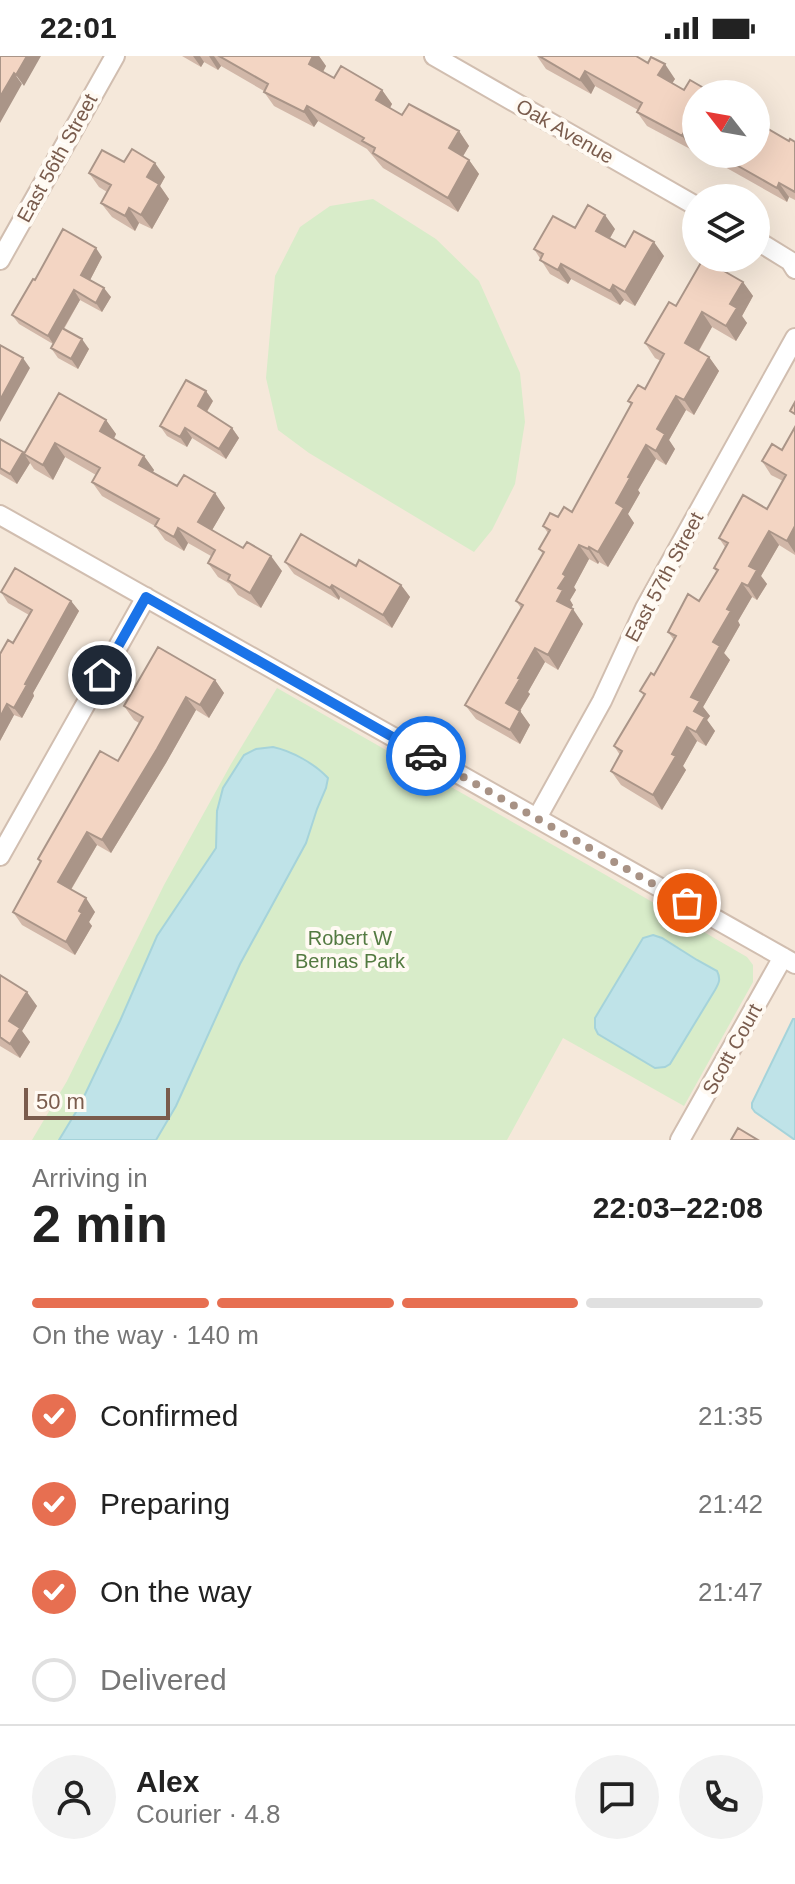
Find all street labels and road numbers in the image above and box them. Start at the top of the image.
street label: East 56th Street [13,90,102,226]
street label: Oak Avenue [512,94,618,168]
street label: East 57th Street [621,508,708,645]
street label: Scott Court [698,1000,766,1098]

